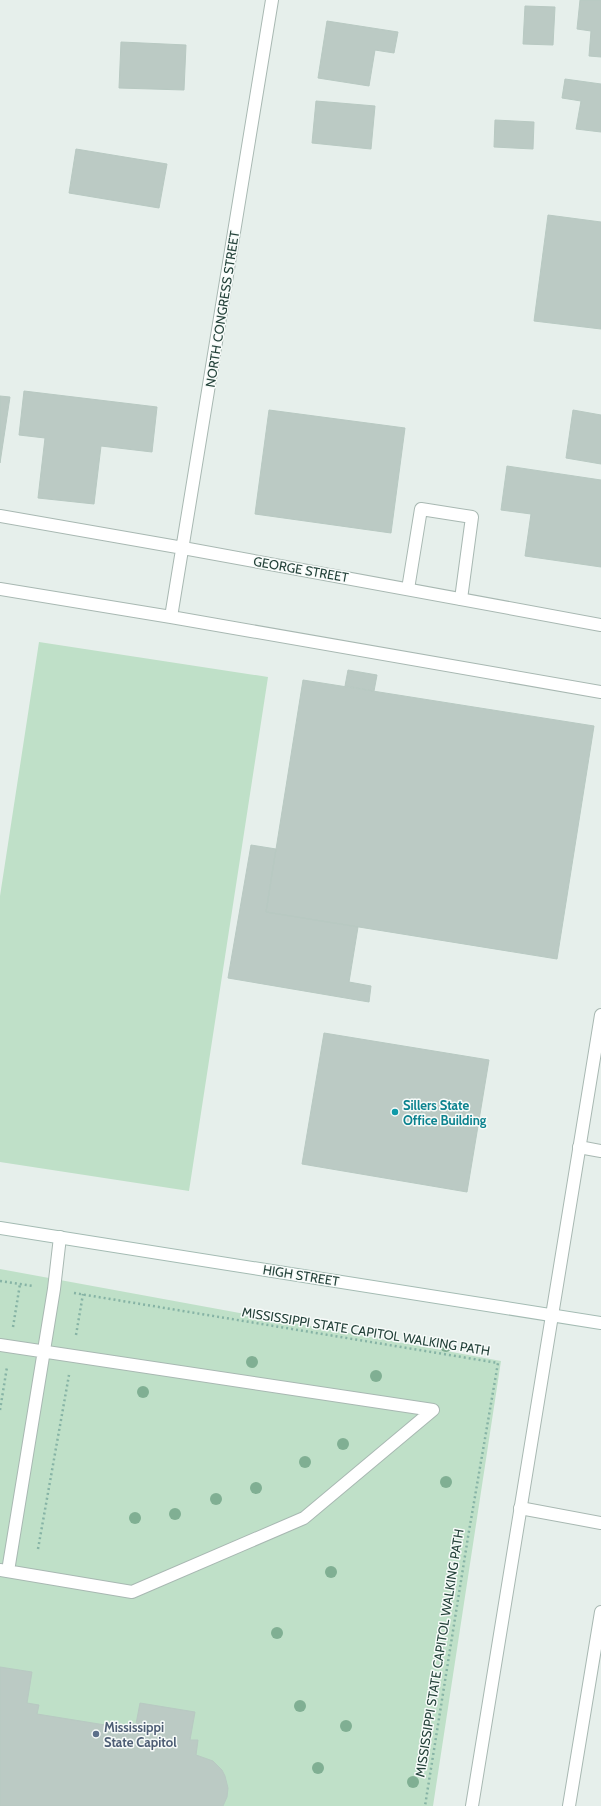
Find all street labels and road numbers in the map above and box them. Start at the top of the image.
street label: NORTH CONGRESS STREET [202,229,242,388]
street label: GEORGE STREET [252,553,350,585]
street label: HIGH STREET [262,1261,340,1289]
street label: MISSISSIPPI STATE CAPITOL WALKING PATH [241,1303,491,1359]
street label: MISSISSIPPI STATE CAPITOL WALKING PATH [411,1528,467,1778]

